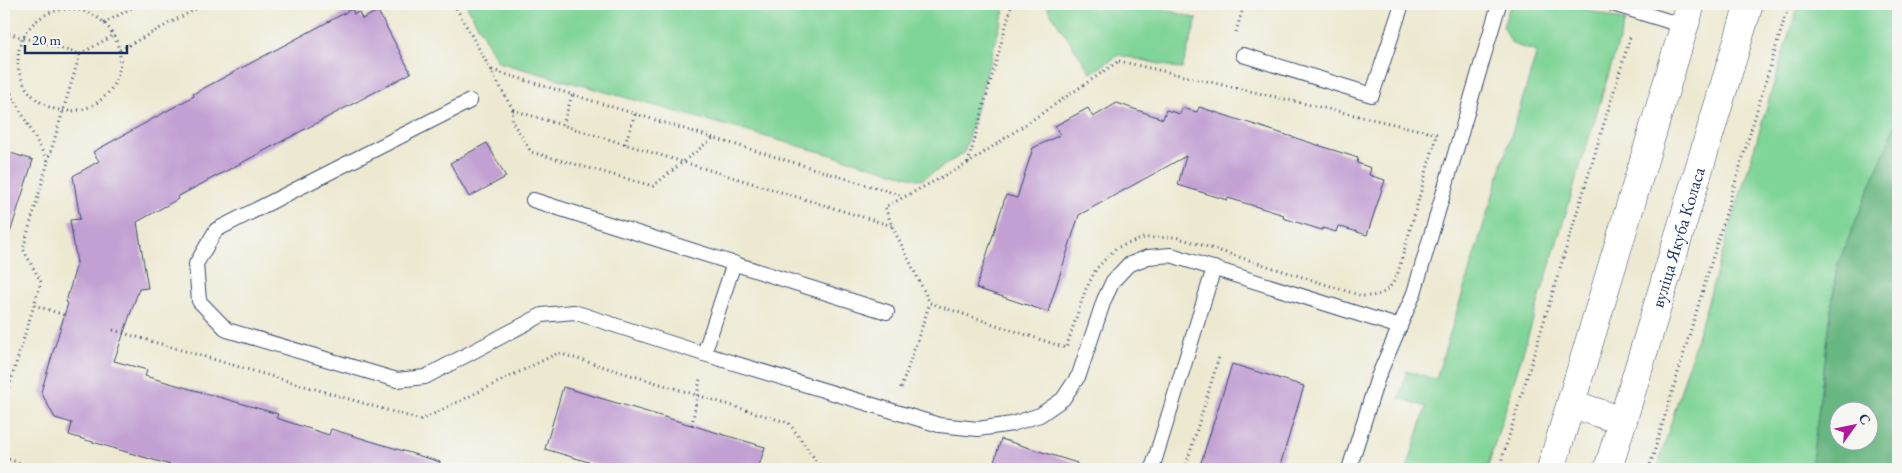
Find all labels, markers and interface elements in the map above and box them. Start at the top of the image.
scale bar [25,22,128,54]
text: 20 m [32,30,61,49]
street label: вуліца Якуба Коласа [1646,163,1710,310]
north arrow [1830,400,1880,450]
text: С [1855,410,1875,428]

